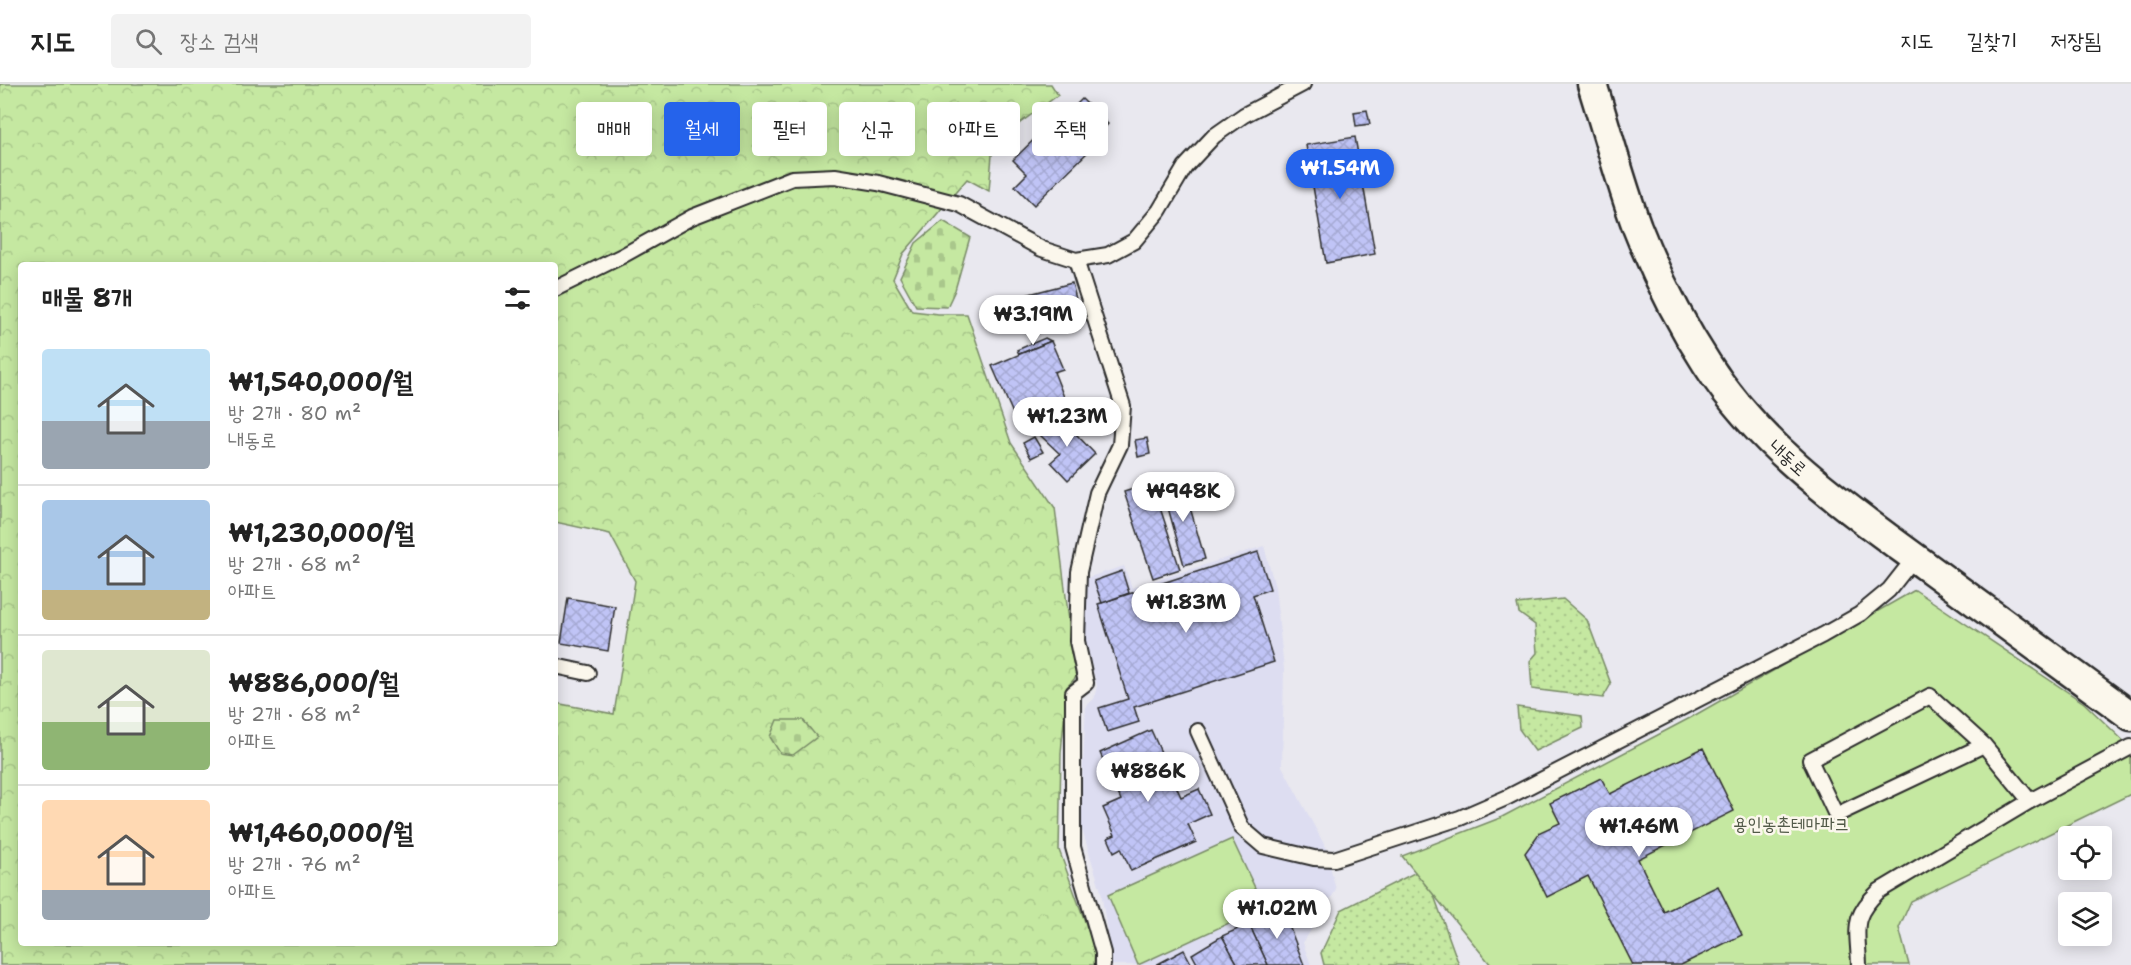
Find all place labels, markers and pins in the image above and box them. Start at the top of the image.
pin: ₩1.54M [1291,149,1389,200]
pin: ₩3.19M [984,295,1082,346]
pin: ₩1.23M [1018,397,1116,448]
pin: ₩948K [1141,472,1225,523]
pin: ₩1.83M [1137,583,1235,634]
pin: ₩886K [1106,752,1190,803]
pin: ₩1.46M [1590,807,1688,858]
pin: ₩1.02M [1228,889,1326,940]

